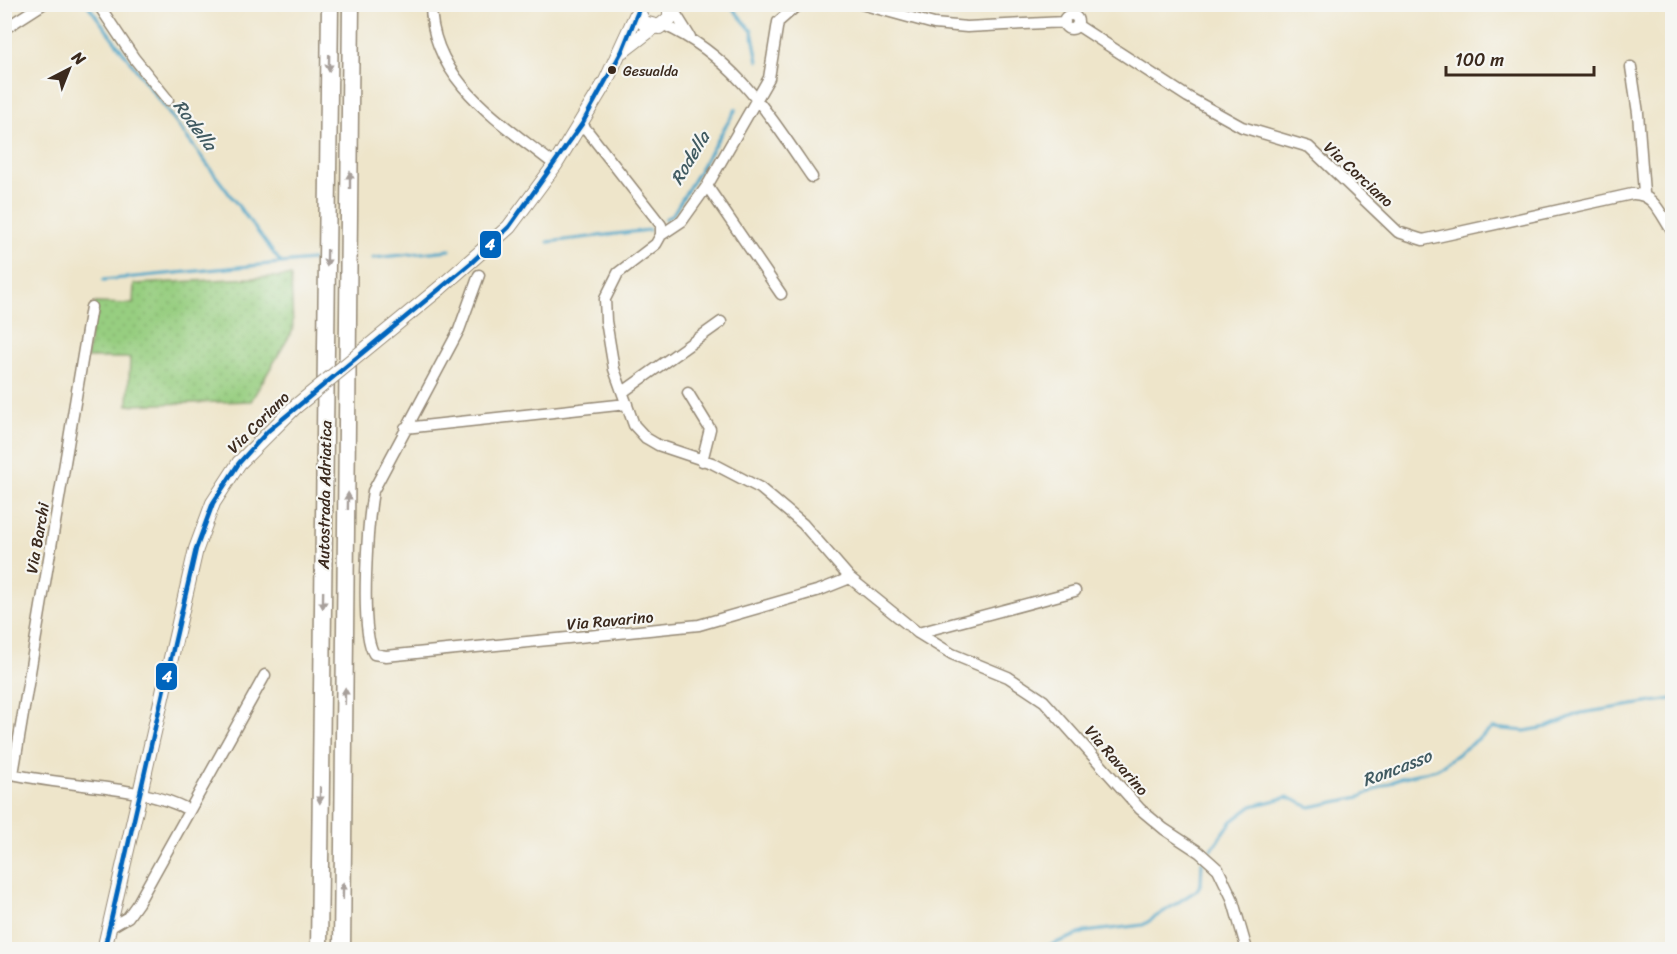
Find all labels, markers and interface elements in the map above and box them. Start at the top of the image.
north arrow [39,39,99,99]
scale bar [1446,39,1594,77]
text: N [64,43,93,73]
text: 100 m [1455,44,1504,76]
one-way arrow [324,53,334,72]
place label: Gesualda [623,59,678,84]
marker: Gesualda [606,64,618,76]
water label: Rodella [165,92,226,159]
water label: Rodella [661,123,720,191]
street label: Via Corciano [1317,134,1401,215]
one-way arrow [345,171,355,190]
line badge: 4 [479,230,502,259]
text: 4 [484,230,495,259]
one-way arrow [322,248,332,267]
street label: Via Coriano [220,384,297,461]
street label: Autostrada Adriatica [309,420,340,571]
one-way arrow [343,492,352,511]
street label: Via Barchi [17,500,58,576]
one-way arrow [318,590,328,609]
street label: Via Ravarino [565,602,655,639]
line badge: 4 [155,662,178,691]
text: 4 [161,662,172,691]
one-way arrow [340,687,350,706]
street label: Via Ravarino [1077,718,1156,803]
water label: Roncasso [1357,740,1438,796]
one-way arrow [316,785,325,804]
one-way arrow [338,882,348,901]

